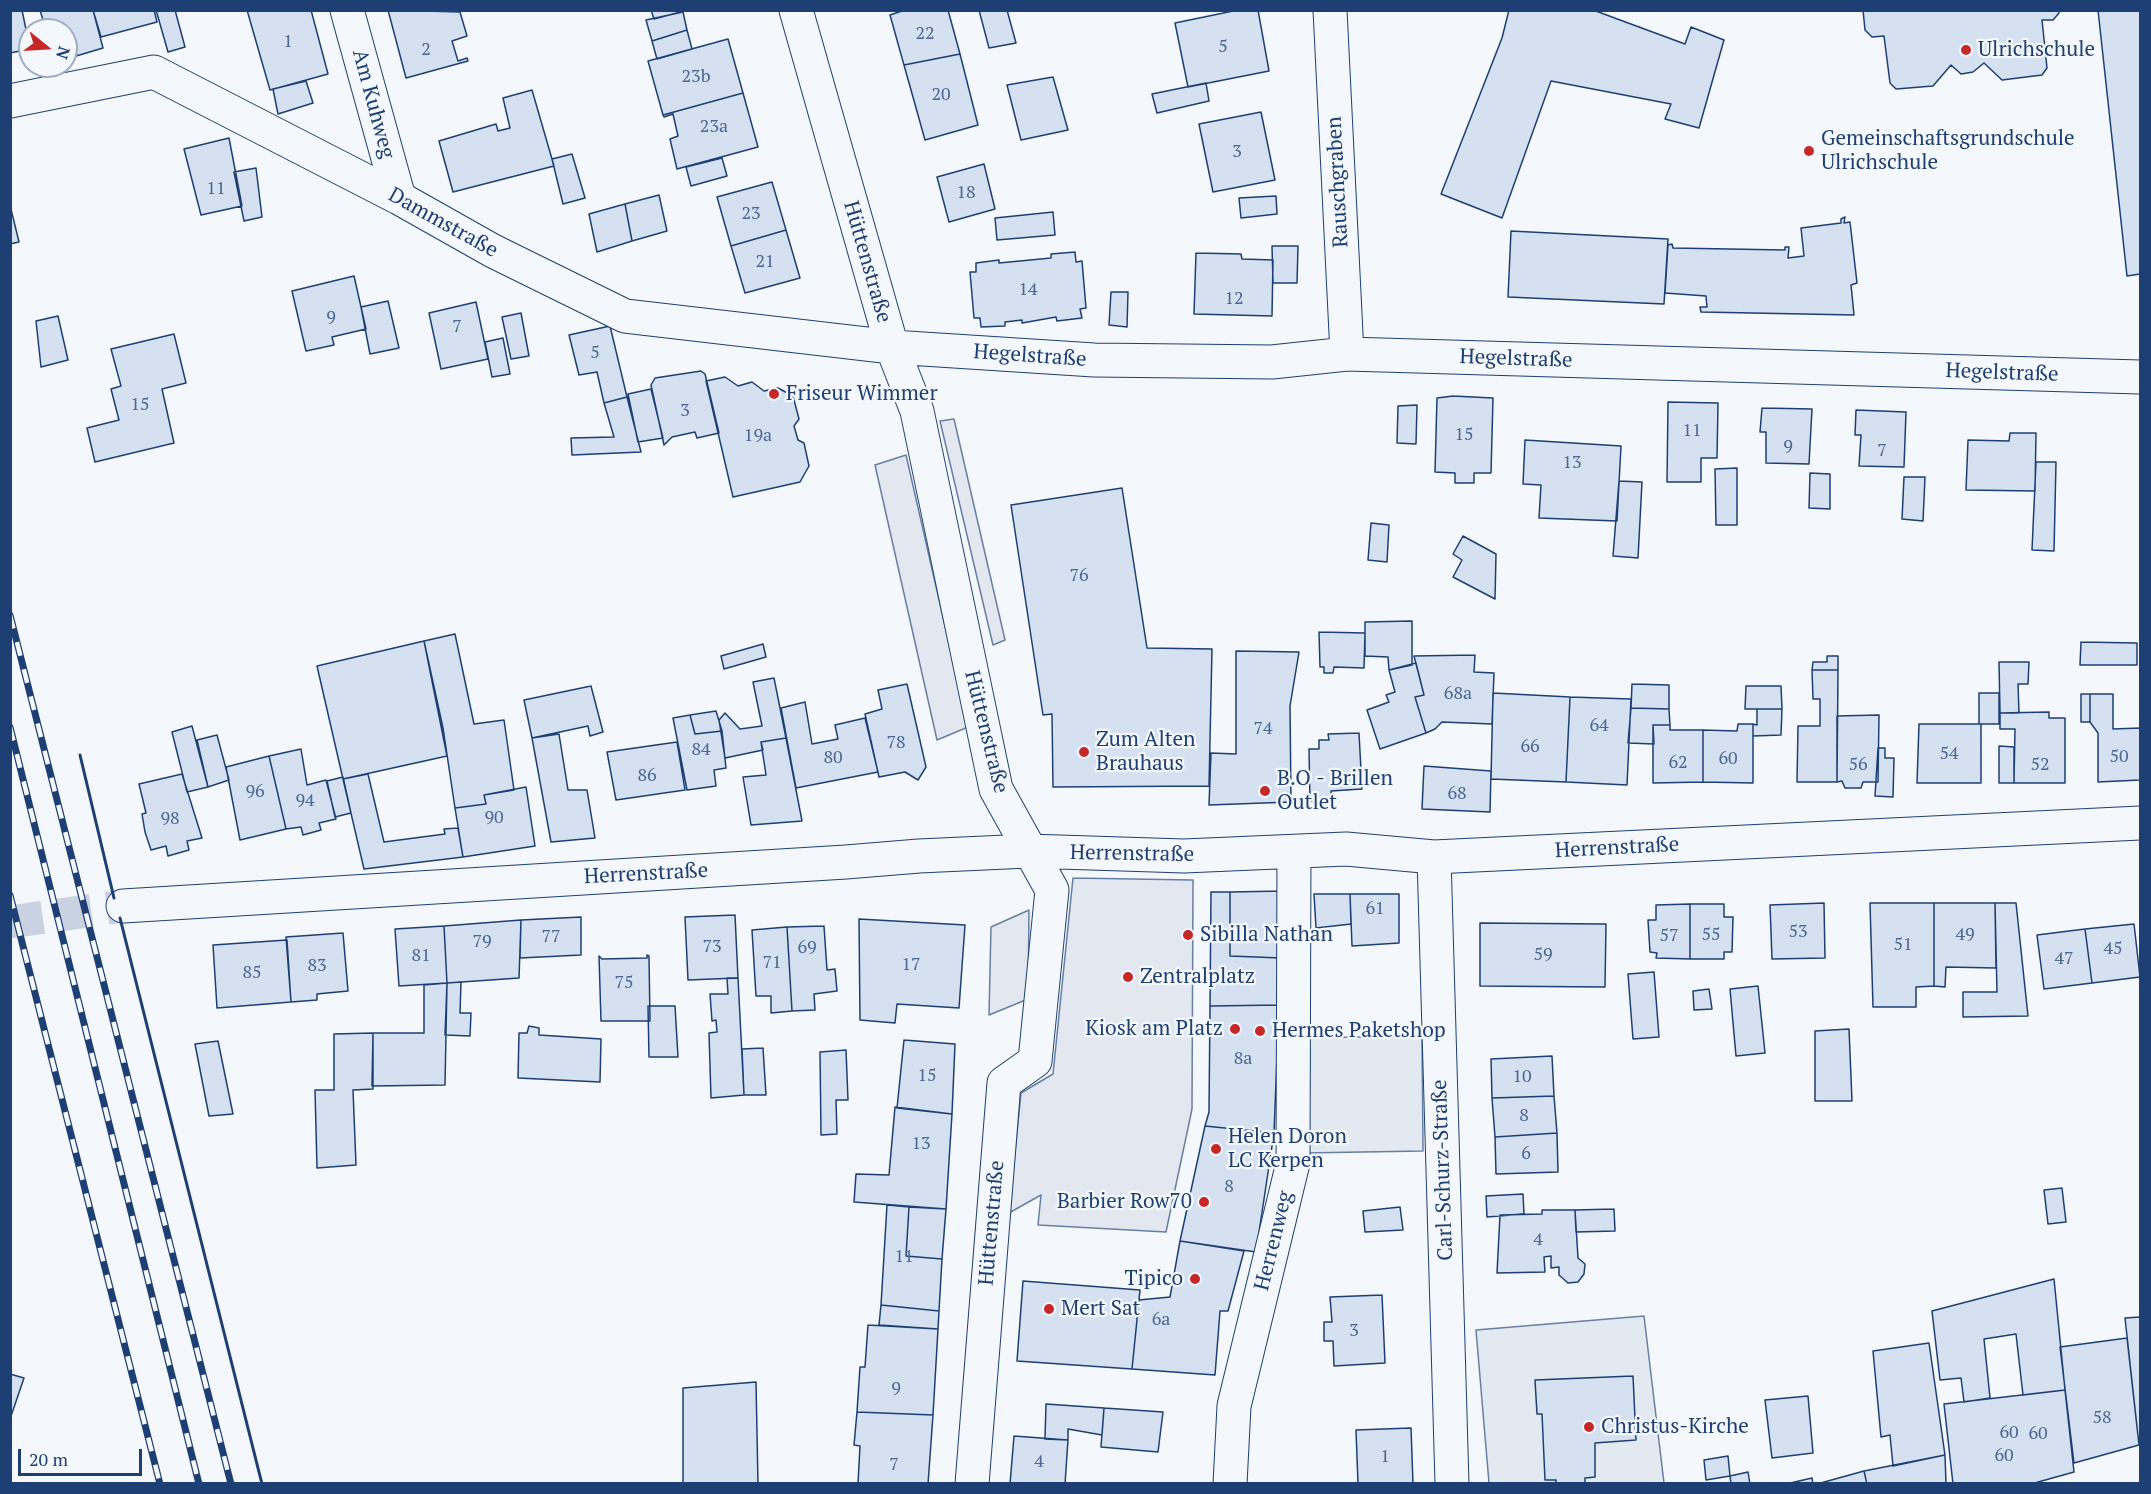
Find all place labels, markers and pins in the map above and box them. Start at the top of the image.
place label: Ulrichschule [1978,37,2095,63]
marker: Ulrichschule [1959,43,1973,57]
place label: Gemeinschaftsgrundschule Ulrichschule [1821,126,2075,176]
marker: Gemeinschaftsgrundschule Ulrichschule [1802,144,1816,158]
place label: Friseur Wimmer [786,381,937,407]
marker: Friseur Wimmer [767,387,781,401]
place label: Zum Alten Brauhaus [1096,727,1196,777]
marker: Zum Alten Brauhaus [1077,745,1091,759]
place label: B.O - Brillen Outlet [1277,766,1393,816]
marker: B.O - Brillen Outlet [1258,784,1272,798]
place label: Sibilla Nathan [1200,922,1333,948]
marker: Sibilla Nathan [1181,928,1195,942]
place label: Zentralplatz [1140,964,1255,990]
marker: Zentralplatz [1121,970,1135,984]
place label: Kiosk am Platz [1085,1016,1223,1042]
place label: Hermes Paketshop [1272,1018,1446,1044]
marker: Kiosk am Platz [1228,1022,1242,1036]
marker: Hermes Paketshop [1253,1024,1267,1038]
place label: Helen Doron LC Kerpen [1228,1124,1347,1174]
marker: Helen Doron LC Kerpen [1209,1142,1223,1156]
place label: Barbier Row70 [1057,1189,1192,1215]
marker: Barbier Row70 [1197,1195,1211,1209]
place label: Tipico [1124,1266,1183,1292]
marker: Tipico [1188,1272,1202,1286]
place label: Mert Sat [1061,1296,1140,1322]
marker: Mert Sat [1042,1302,1056,1316]
place label: Christus-Kirche [1601,1414,1749,1440]
marker: Christus-Kirche [1582,1420,1596,1434]

